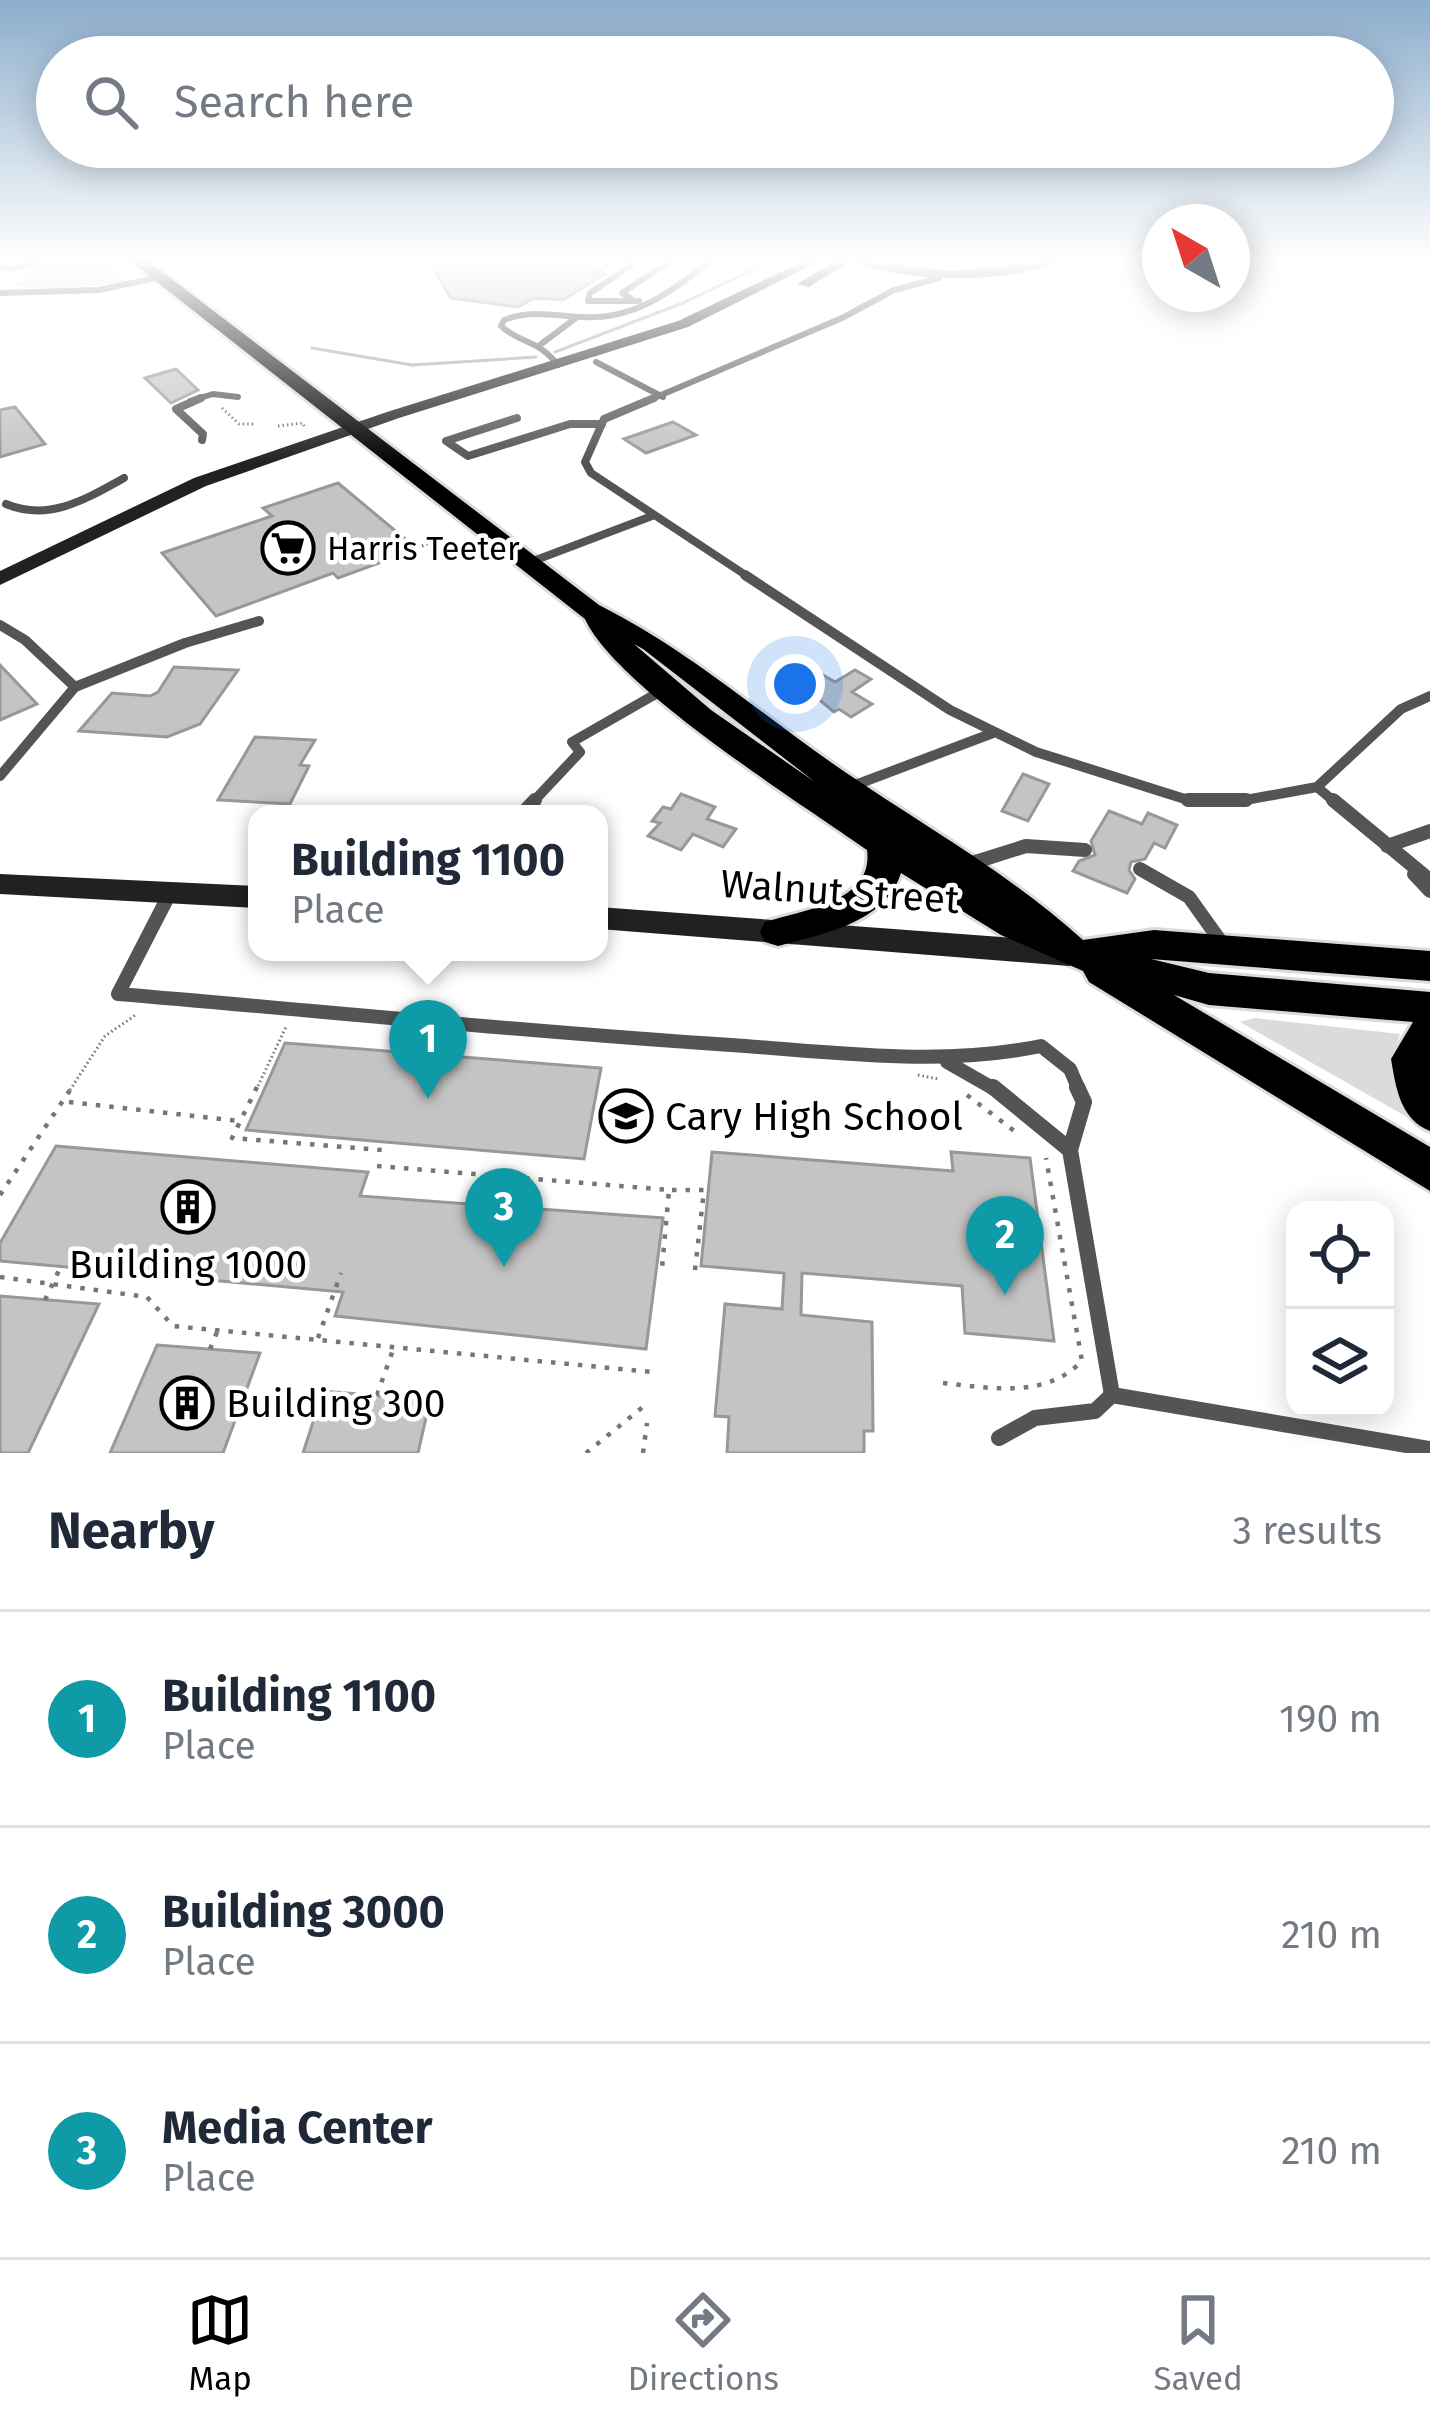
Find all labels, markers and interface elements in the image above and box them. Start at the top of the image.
search box [36,36,1394,168]
icon: search [78,69,144,135]
text: Search here [174,75,414,129]
north arrow [1142,204,1250,312]
supermarket icon: Harris Teeter [260,520,316,576]
place label: Harris Teeter [327,529,520,569]
your location [765,654,825,714]
popup [248,805,608,961]
text: Building 1100 [291,833,565,887]
street label: Walnut Street [719,861,962,923]
text: Place [291,887,385,933]
pin: 1 [389,1000,467,1099]
school or university icon: Cary High School [598,1088,654,1144]
place label: Cary High School [665,1094,963,1140]
pin: 3 [465,1168,543,1267]
building icon: Building 1000 [160,1179,216,1235]
pin: 2 [966,1196,1044,1295]
map controls [1286,1201,1394,1417]
button: locate [1286,1201,1394,1309]
place label: Building 1000 [69,1242,307,1288]
button: layers [1286,1309,1394,1417]
building icon: Building 300 [159,1375,215,1431]
place label: Building 300 [226,1381,445,1427]
text: Nearby [48,1500,214,1562]
text: 3 results [1232,1508,1382,1554]
text: Building 1100 [162,1669,436,1723]
text: 1 [78,1696,96,1742]
text: 190 m [1279,1696,1382,1742]
text: Place [162,1723,256,1769]
text: Building 3000 [162,1885,445,1939]
text: 2 [77,1912,97,1958]
text: 210 m [1281,1912,1382,1958]
text: Place [162,1939,256,1985]
text: Media Center [162,2101,432,2155]
text: 3 [77,2128,97,2174]
text: 210 m [1281,2128,1382,2174]
text: Place [162,2155,256,2201]
tab: Map [187,2287,253,2399]
tab: Directions [628,2287,779,2399]
tab: Saved [1153,2287,1243,2399]

